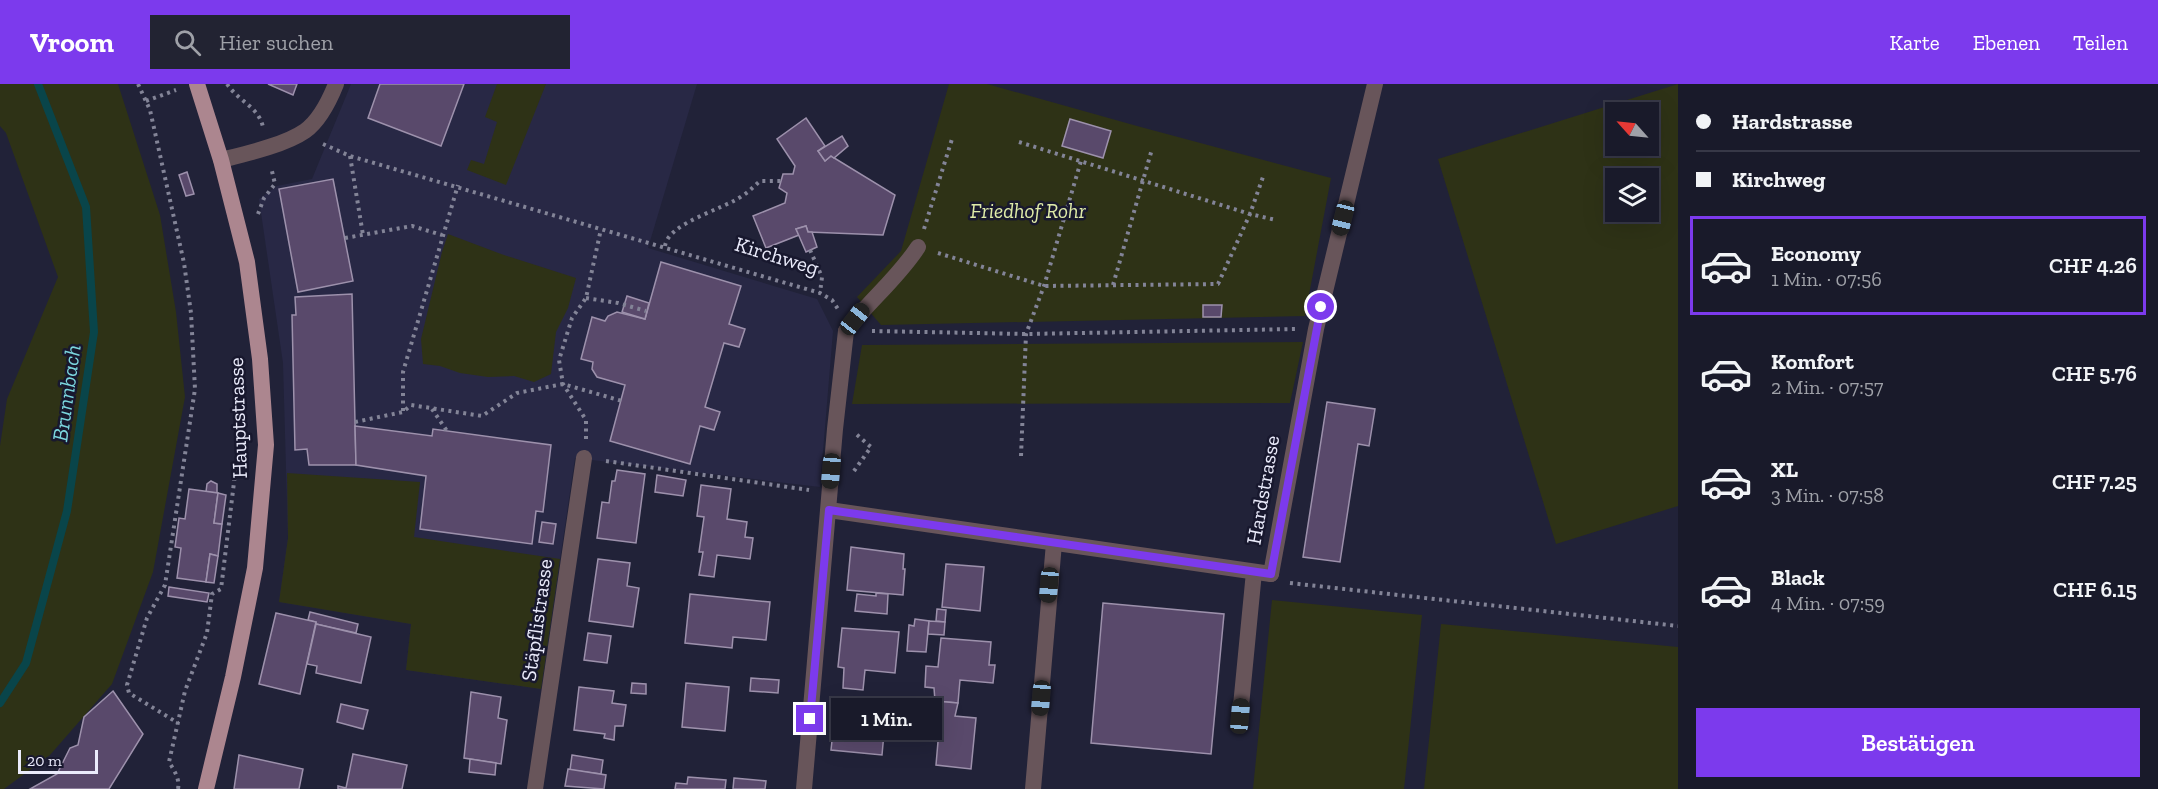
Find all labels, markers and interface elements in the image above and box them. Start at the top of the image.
search box [150,15,570,69]
text: Vroom [30,26,114,59]
icon: search [171,26,204,59]
text: Hier suchen [219,29,333,56]
text: Karte [1890,30,1940,55]
text: Ebenen [1973,30,2040,55]
text: Teilen [2073,30,2128,55]
north arrow [1605,102,1659,156]
map controls [1605,102,1659,222]
text: Hardstrasse [1732,108,1852,135]
text: Kirchweg [1732,166,1825,193]
button: layers [1605,168,1659,222]
park label: Friedhof Rohr [970,198,1087,223]
car [1330,198,1356,238]
street label: Kirchweg [732,231,823,280]
icon: car [1699,239,1753,293]
text: Economy [1771,240,1861,267]
text: CHF 4.26 [2049,252,2137,279]
text: 1 Min. · 07:56 [1771,267,1882,291]
route start [1307,293,1334,320]
car [837,299,873,339]
water label: Brunnbach [46,343,87,443]
icon: car [1699,347,1753,401]
text: Komfort [1771,348,1854,375]
street label: Hauptstrasse [223,357,252,479]
text: CHF 5.76 [2052,360,2137,387]
text: 2 Min. · 07:57 [1771,375,1883,399]
street label: Hardstrasse [1241,433,1284,546]
car [820,452,842,490]
icon: car [1699,455,1753,509]
text: XL [1771,456,1798,483]
text: CHF 7.25 [2052,468,2137,495]
text: 3 Min. · 07:58 [1771,483,1884,507]
street label: Stäpflistrasse [516,557,557,683]
icon: car [1699,563,1753,617]
text: Black [1771,564,1825,591]
car [1038,566,1060,604]
text: CHF 6.15 [2053,576,2137,603]
text: 4 Min. · 07:59 [1771,591,1885,615]
car [1030,679,1052,717]
car [1229,697,1251,735]
callout: 1 Min. [831,698,942,740]
route end [796,705,823,732]
text: 1 Min. [861,707,912,731]
button: Bestätigen [1696,708,2140,777]
scale bar [18,747,98,774]
text: 20 m [27,751,62,770]

